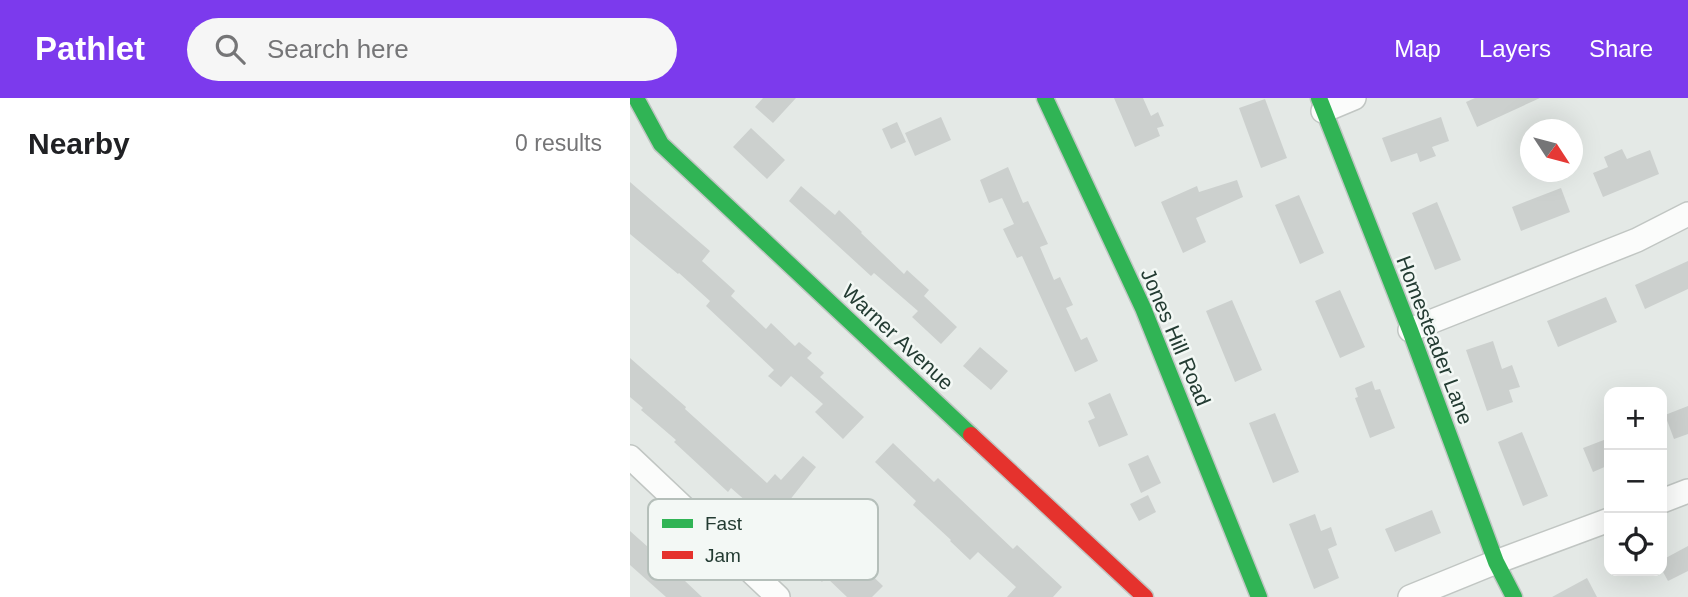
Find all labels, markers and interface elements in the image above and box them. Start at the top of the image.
search box [187,18,677,81]
text: Pathlet [35,30,145,67]
icon: search [211,30,249,68]
text: Search here [267,34,409,64]
text: Map [1394,35,1441,62]
text: Layers [1479,35,1551,62]
text: Share [1589,35,1653,62]
north arrow [1520,119,1583,182]
text: Nearby [28,127,130,160]
text: 0 results [515,130,602,156]
street label: Homesteader Lane [1392,252,1478,428]
street label: Jones Hill Road [1137,265,1215,409]
street label: Warner Avenue [838,280,958,394]
map controls [1604,387,1667,576]
button: + [1604,387,1667,450]
button: − [1604,450,1667,513]
legend [648,499,878,580]
text: Fast [705,513,743,534]
button: locate [1604,513,1667,576]
text: Jam [705,545,741,566]

